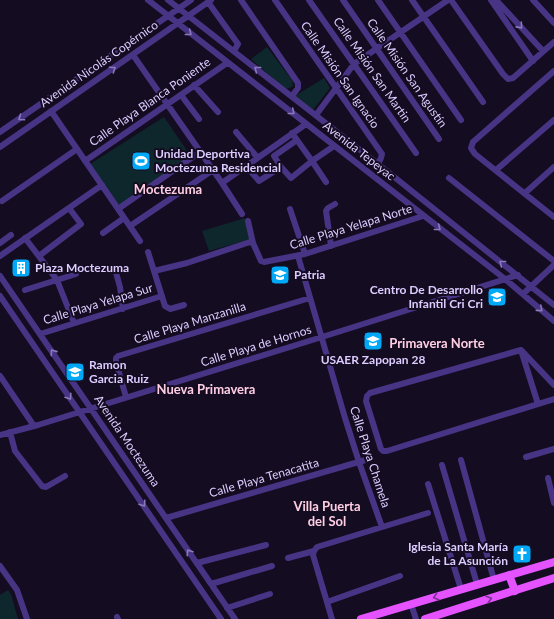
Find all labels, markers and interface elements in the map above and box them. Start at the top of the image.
street label: Calle Misión San Martin [330,14,414,125]
street label: Calle Misión San Agustín [364,15,451,130]
street label: Avenida Nicolás Copérnico [37,17,161,110]
street label: Calle Misión San Ignacio [298,18,383,131]
one-way arrow [515,21,522,29]
one-way arrow [185,28,192,35]
street label: Calle Playa Blanca Poniente [86,54,213,149]
one-way arrow [109,66,116,74]
one-way arrow [255,67,262,74]
one-way arrow [288,108,295,115]
one-way arrow [18,113,25,121]
street label: Avenida Tepeyac [320,118,399,184]
place label: Unidad Deportiva Moctezuma Residencial [155,146,281,175]
sports icon: Unidad Deportiva Moctezuma Residencial [130,150,152,172]
district label: Moctezuma [134,181,202,197]
street label: Calle Playa Yelapa Norte [288,201,414,252]
one-way arrow [434,223,441,230]
building icon: Plaza Moctezuma [10,257,32,279]
place label: Plaza Moctezuma [35,260,129,275]
one-way arrow [500,260,507,267]
school or university icon: Patria [269,264,291,286]
place label: Patria [294,267,325,282]
street label: Calle Playa Yelapa Sur [41,279,155,327]
place label: Centro De Desarrollo Infantil Cri Cri [370,282,483,311]
school or university icon: Centro De Desarrollo Infantil Cri Cri [486,286,508,308]
street label: Calle Playa Manzanilla [132,298,248,347]
one-way arrow [536,304,543,311]
street label: Calle Playa de Hornos [199,322,313,369]
school or university icon: USAER Zapopan 28 [362,330,384,352]
district label: Primavera Norte [389,335,485,351]
one-way arrow [50,349,58,356]
place label: USAER Zapopan 28 [321,352,425,367]
place label: Ramon Garcia Ruiz [89,357,149,386]
school or university icon: Ramon Garcia Ruiz [64,361,86,383]
district label: Nueva Primavera [157,381,255,397]
street label: Avenida Moctezuma [91,392,164,489]
one-way arrow [65,393,72,400]
street label: Calle Playa Chamela [347,404,394,509]
street label: Calle Playa Tenacatita [207,455,321,500]
district label: Villa Puerta del Sol [292,498,361,529]
one-way arrow [138,500,145,507]
place label: Iglesia Santa María de La Asunción [408,539,508,568]
church icon: Iglesia Santa María de La Asunción [511,543,533,565]
one-way arrow [186,549,194,556]
one-way arrow [433,592,440,601]
one-way arrow [485,595,492,604]

